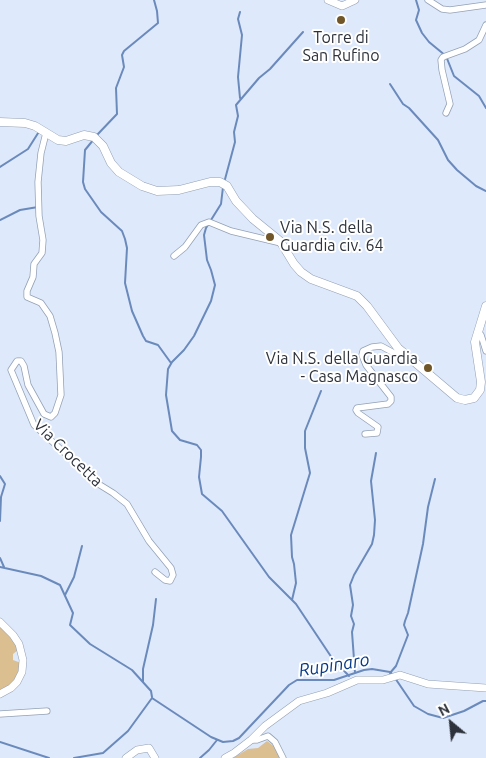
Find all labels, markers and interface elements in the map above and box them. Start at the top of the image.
marker: Torre di San Rufino [335,14,347,26]
place label: Torre di San Rufino [302,28,380,66]
place label: Via N.S. della Guardia civ. 64 [280,218,383,256]
marker: Via N.S. della Guardia civ. 64 [264,231,276,243]
place label: Via N.S. della Guardia - Casa Magnasco [266,349,418,387]
marker: Via N.S. della Guardia - Casa Magnasco [422,362,434,374]
street label: Via Crocetta [29,415,107,491]
water label: Rupinaro [297,649,371,681]
north arrow [426,698,476,748]
text: N [436,700,452,719]

